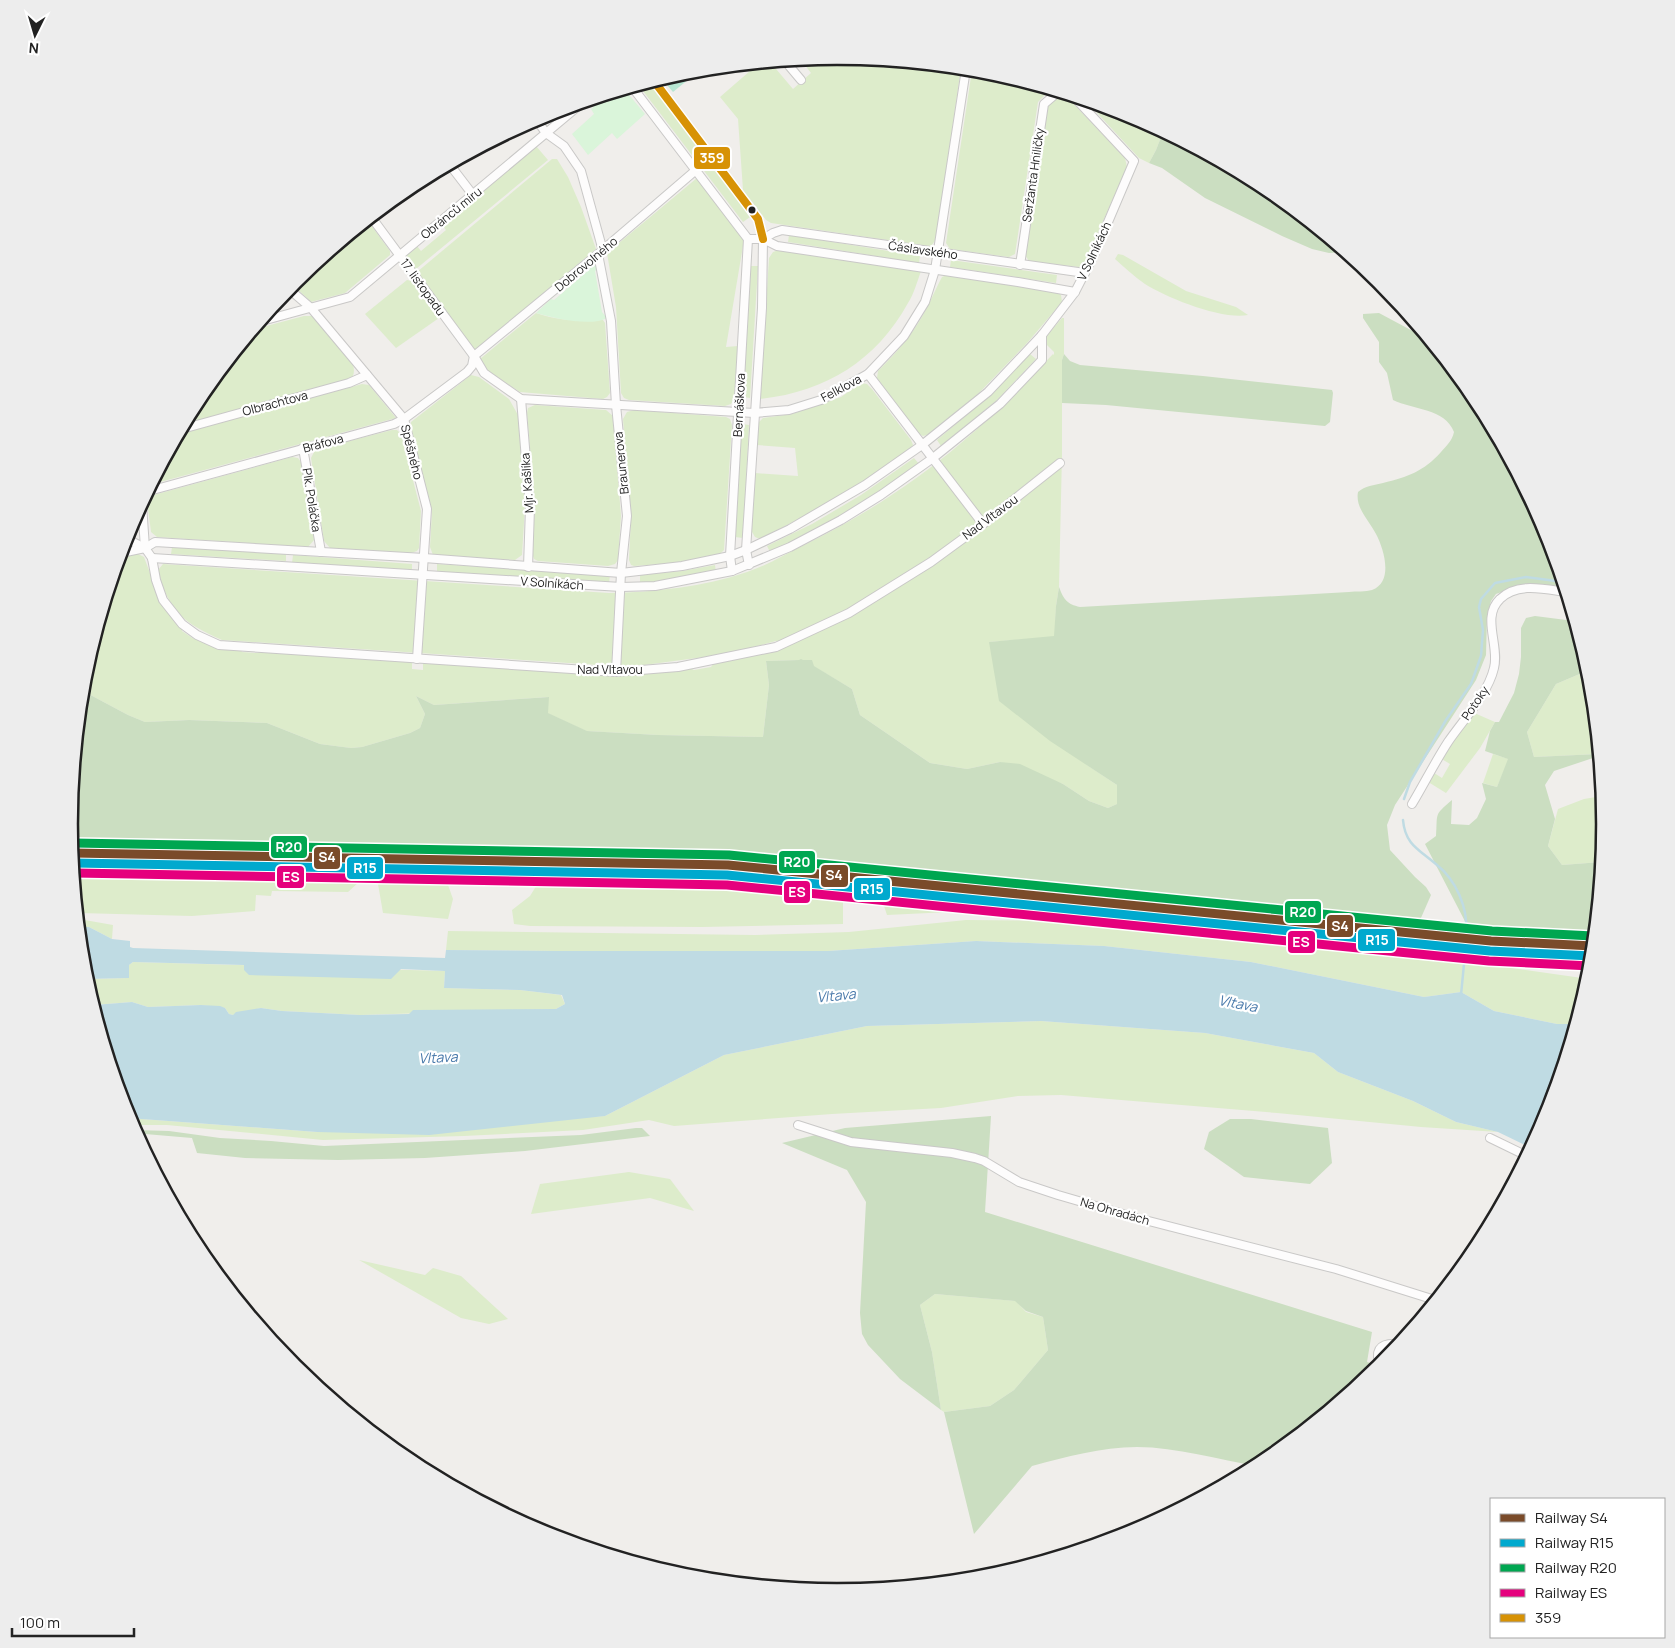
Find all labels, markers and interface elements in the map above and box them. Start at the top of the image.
north arrow [10,10,60,60]
text: N [28,39,40,58]
street label: Seržanta Hniličky [1018,126,1048,223]
line badge: 359 [693,146,731,170]
text: 359 [699,148,725,167]
street label: Obránců míru [417,183,485,243]
unlabelled marker [747,205,757,215]
street label: V Solníkách [1073,219,1115,283]
street label: Dobrovolného [551,233,621,295]
street label: Čáslavského [887,237,959,263]
street label: 17. listopadu [396,255,450,319]
street label: Felklova [818,370,864,406]
street label: Bernáškova [729,373,749,437]
street label: Olbrachtova [240,386,310,420]
street label: Spěšného [397,423,427,481]
street label: Bráfova [301,429,345,457]
street label: Braunerova [609,431,633,495]
street label: Mjr. Kašlíka [516,452,538,514]
street label: Plk. Poláčka [299,467,325,533]
street label: Nad Vltavou [959,490,1021,544]
street label: V Solníkách [520,572,584,594]
street label: Nad Vltavou [577,661,643,678]
street label: Potoky [1457,682,1493,724]
line badge: R20 [270,835,308,859]
text: R20 [276,837,302,856]
line badge: S4 [313,846,341,870]
text: S4 [318,847,336,866]
line badge: R20 [778,850,816,874]
text: R20 [784,852,810,871]
line badge: R15 [346,856,384,880]
text: R15 [353,858,377,877]
line badge: S4 [820,864,849,888]
line badge: ES [276,865,305,889]
text: S4 [825,865,843,884]
text: ES [282,867,300,886]
line badge: R15 [853,877,891,901]
text: R15 [860,879,884,898]
line badge: ES [783,880,811,904]
text: ES [788,882,806,901]
line badge: R20 [1284,900,1322,924]
text: R20 [1290,902,1316,921]
line badge: S4 [1326,914,1354,938]
text: S4 [1331,916,1349,935]
line badge: R15 [1357,928,1396,952]
line badge: ES [1287,930,1316,954]
text: R15 [1365,930,1389,949]
text: ES [1292,932,1310,951]
water label: Vltava [816,983,858,1006]
water label: Vltava [1217,990,1260,1016]
water label: Vltava [418,1046,459,1068]
street label: Na Ohradách [1078,1193,1152,1229]
legend [1490,1498,1665,1638]
text: Railway S4 [1535,1507,1608,1528]
text: Railway R15 [1535,1532,1614,1553]
text: Railway R20 [1535,1557,1617,1578]
text: Railway ES [1535,1582,1607,1603]
scale bar [12,1606,135,1638]
text: 359 [1535,1607,1561,1628]
text: 100 m [20,1612,60,1633]

